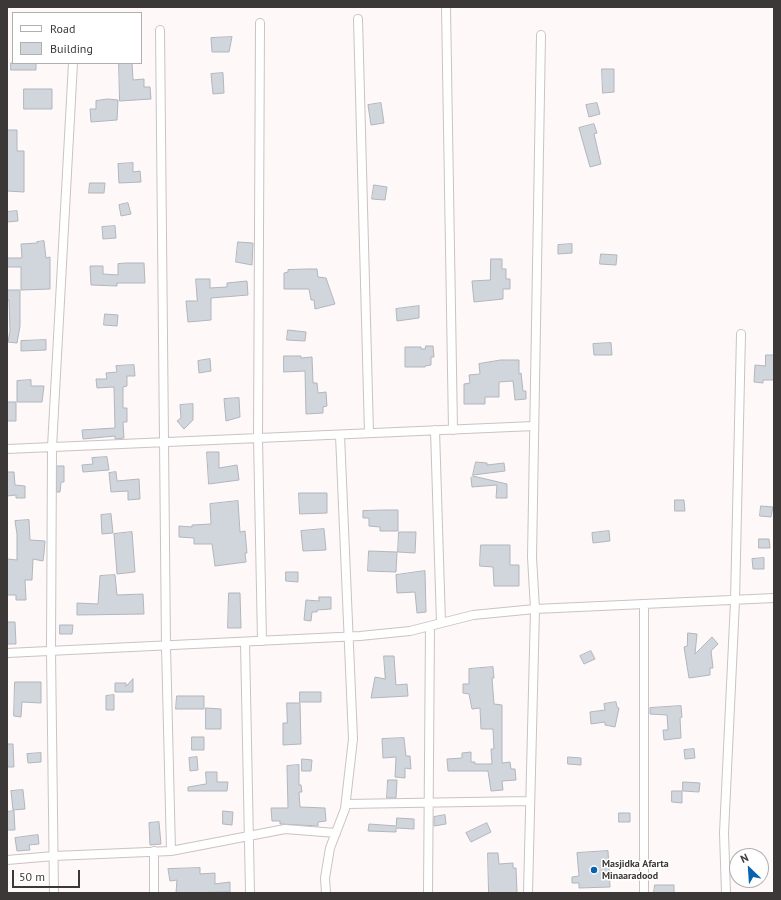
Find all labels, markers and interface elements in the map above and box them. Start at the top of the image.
legend [12,12,142,64]
text: Road [50,21,75,36]
text: Building [50,41,93,56]
north arrow [729,848,769,888]
text: N [738,850,751,866]
place label: Masjidka Afarta Minaaradood [602,858,669,882]
scale bar [14,862,82,888]
marker: Masjidka Afarta Minaaradood [589,865,599,875]
text: 50 m [19,869,45,884]

